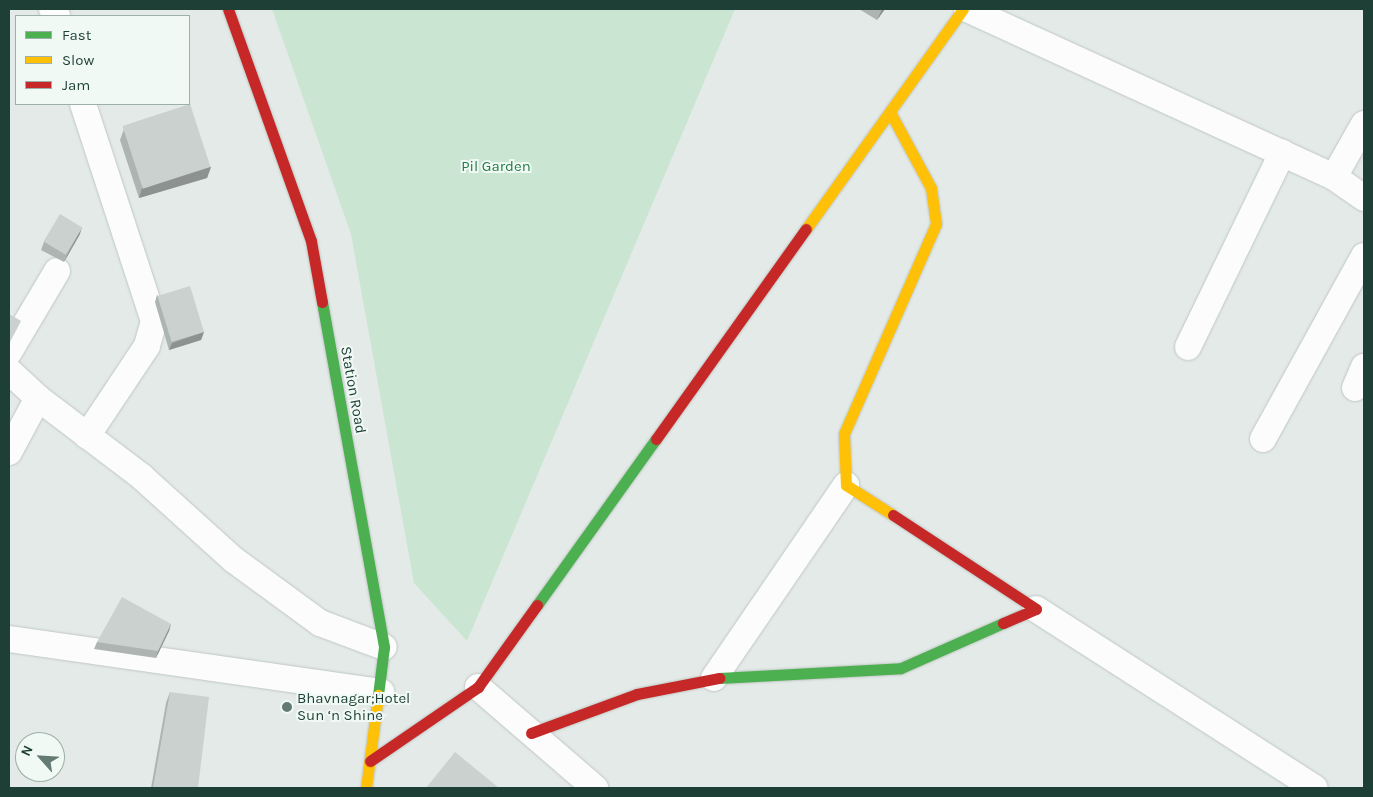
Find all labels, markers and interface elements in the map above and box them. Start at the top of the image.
legend [15,15,190,105]
text: Fast [62,26,91,44]
text: Slow [62,51,94,69]
text: Jam [62,76,90,94]
park label: Pil Garden [461,158,531,176]
street label: Station Road [336,345,370,435]
place label: Bhavnagar;Hotel Sun ‘n Shine [297,689,410,724]
marker: Bhavnagar;Hotel Sun ‘n Shine [281,701,293,713]
north arrow [15,732,65,782]
text: N [17,742,37,759]

